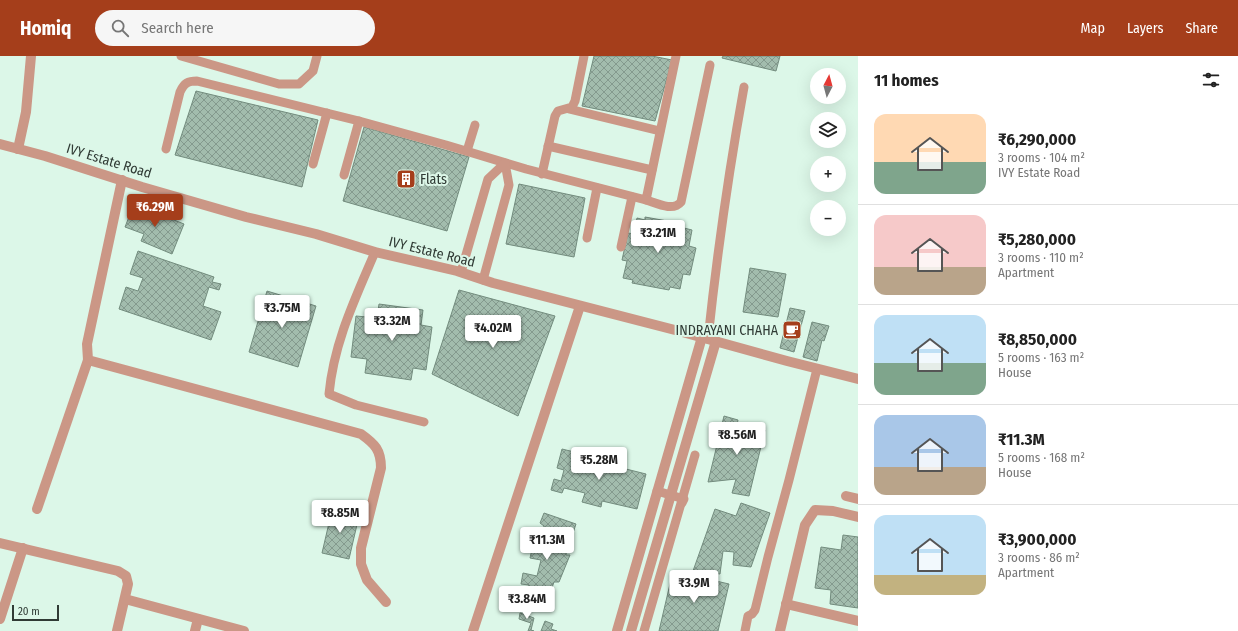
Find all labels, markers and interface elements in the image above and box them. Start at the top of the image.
search box [95,10,375,46]
text: Homiq [20,17,71,40]
icon: search [109,17,131,39]
text: Search here [141,19,214,37]
text: Map [1081,20,1105,37]
text: Layers [1127,20,1163,37]
text: Share [1185,20,1218,37]
north arrow [810,68,846,104]
map controls [810,68,846,236]
icon: filters [1200,69,1222,91]
text: 11 homes [874,70,939,91]
button: layers [810,112,846,148]
text: ₹6,290,000 [998,129,1076,150]
icon: home [906,130,954,178]
street label: IVY Estate Road [64,140,154,182]
text: 3 rooms · 104 m² [998,150,1085,165]
button: + [810,156,846,192]
text: IVY Estate Road [998,165,1080,180]
building icon: Flats [395,168,417,190]
place label: Flats [420,171,447,188]
pin: ₹6.29M [122,194,188,228]
text: ₹6.29M [136,199,174,214]
button: − [810,200,846,236]
pin: ₹3.21M [625,220,691,254]
text: ₹3.21M [640,225,676,240]
text: ₹5,280,000 [998,229,1076,250]
icon: home [906,231,954,279]
street label: IVY Estate Road [387,233,477,271]
text: 3 rooms · 110 m² [998,250,1084,265]
text: Apartment [998,265,1054,280]
pin: ₹3.75M [249,295,315,329]
text: ₹3.75M [264,300,300,315]
pin: ₹3.32M [359,308,425,342]
text: ₹3.32M [373,313,411,328]
pin: ₹4.02M [460,315,526,349]
cafe icon: INDRAYANI CHAHA [781,319,803,341]
text: ₹4.02M [474,320,512,335]
place label: INDRAYANI CHAHA [675,322,779,339]
text: ₹8,850,000 [998,329,1077,350]
icon: home [906,331,954,379]
text: 5 rooms · 163 m² [998,350,1084,365]
text: House [998,365,1032,380]
pin: ₹8.56M [704,422,770,456]
text: ₹8.56M [718,427,756,442]
text: ₹11.3M [998,429,1045,450]
icon: home [906,431,954,479]
pin: ₹5.28M [566,447,632,481]
text: 5 rooms · 168 m² [998,450,1085,465]
text: ₹5.28M [580,452,618,467]
text: House [998,465,1032,480]
pin: ₹8.85M [307,500,373,534]
text: ₹8.85M [321,505,359,520]
pin: ₹11.3M [514,527,580,561]
text: ₹3,900,000 [998,529,1077,550]
icon: home [906,531,954,579]
text: ₹11.3M [529,532,565,547]
text: 3 rooms · 86 m² [998,550,1080,565]
text: Apartment [998,565,1054,580]
pin: ₹3.9M [666,570,722,604]
text: ₹3.9M [678,575,710,590]
pin: ₹3.84M [494,586,560,620]
text: ₹3.84M [508,591,546,606]
scale bar [12,603,59,622]
text: 20 m [18,605,40,618]

